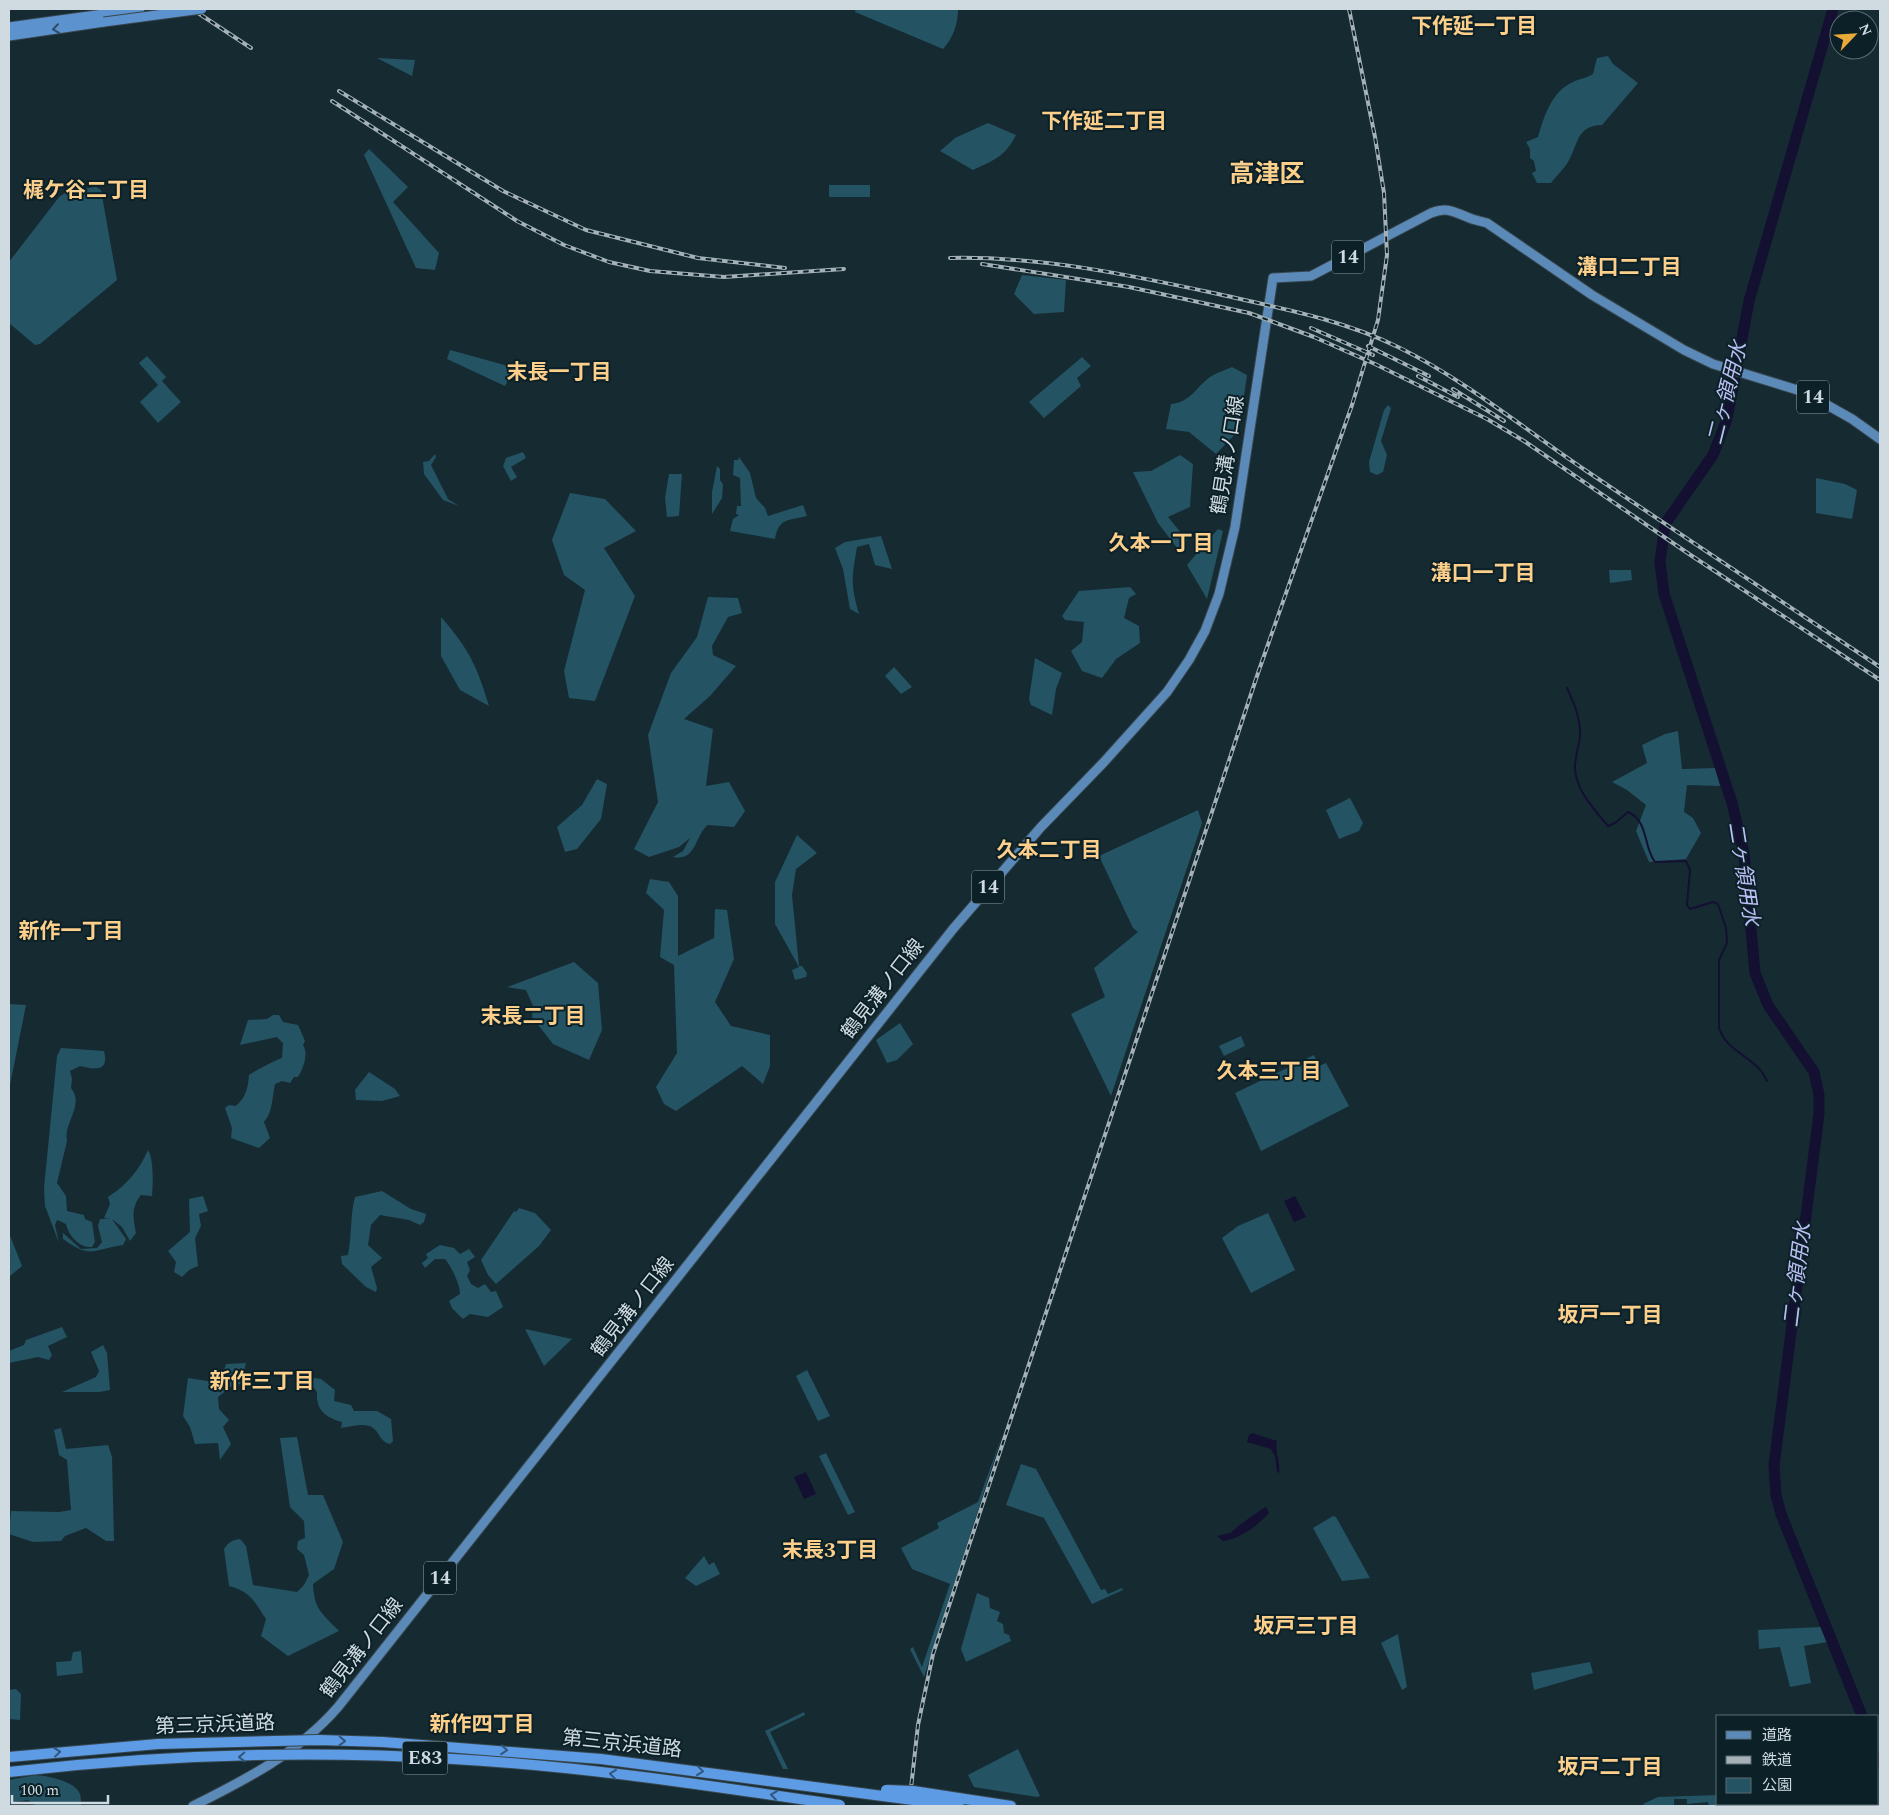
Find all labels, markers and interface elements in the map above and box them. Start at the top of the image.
north arrow [1829,10,1879,60]
district label: 下作延一丁目 [1411,11,1537,43]
text: N [1853,20,1877,39]
one-way arrow [52,23,60,34]
district label: 下作延二丁目 [1041,106,1167,138]
district label: 高津区 [1229,156,1305,194]
district label: 梶ケ谷二丁目 [23,175,149,207]
road number: 14 [1332,240,1364,274]
district label: 溝口二丁目 [1577,252,1682,284]
water label: 二ヶ領用水 [1700,336,1757,448]
district label: 末長一丁目 [507,357,612,389]
road number: 14 [1797,381,1829,414]
street label: 鶴見溝ノ口線 [1204,393,1252,517]
district label: 久本一丁目 [1109,528,1214,560]
district label: 溝口一丁目 [1431,558,1536,590]
water label: 二ヶ領用水 [1719,820,1767,930]
district label: 久本二丁目 [997,835,1102,867]
road number: 14 [972,870,1004,904]
district label: 新作一丁目 [19,916,124,948]
street label: 鶴見溝ノ口線 [834,932,932,1046]
district label: 末長二丁目 [481,1001,586,1033]
district label: 久本三丁目 [1217,1056,1322,1088]
water label: 二ヶ領用水 [1776,1219,1821,1329]
street label: 鶴見溝ノ口線 [584,1250,682,1364]
district label: 坂戸一丁目 [1558,1300,1663,1332]
district label: 新作三丁目 [210,1366,315,1398]
district label: 末長3丁目 [782,1535,878,1567]
road number: 14 [424,1562,456,1595]
street label: 鶴見溝ノ口線 [313,1591,411,1705]
district label: 坂戸三丁目 [1254,1611,1359,1643]
street label: 第三京浜道路 [155,1708,275,1742]
district label: 新作四丁目 [430,1709,535,1741]
legend [1716,1715,1879,1805]
street label: 第三京浜道路 [561,1723,683,1765]
text: 道路 [1762,1724,1792,1747]
one-way arrow [338,1735,346,1746]
road number: E83 [402,1742,448,1775]
one-way arrow [500,1744,508,1755]
one-way arrow [54,1747,62,1758]
text: 鉄道 [1762,1749,1792,1772]
one-way arrow [237,1751,245,1762]
district label: 坂戸二丁目 [1558,1752,1663,1784]
one-way arrow [697,1765,705,1776]
one-way arrow [609,1769,617,1780]
scale bar [12,1772,109,1804]
text: 公園 [1762,1774,1792,1797]
text: 100 m [20,1779,59,1802]
one-way arrow [770,1790,778,1801]

